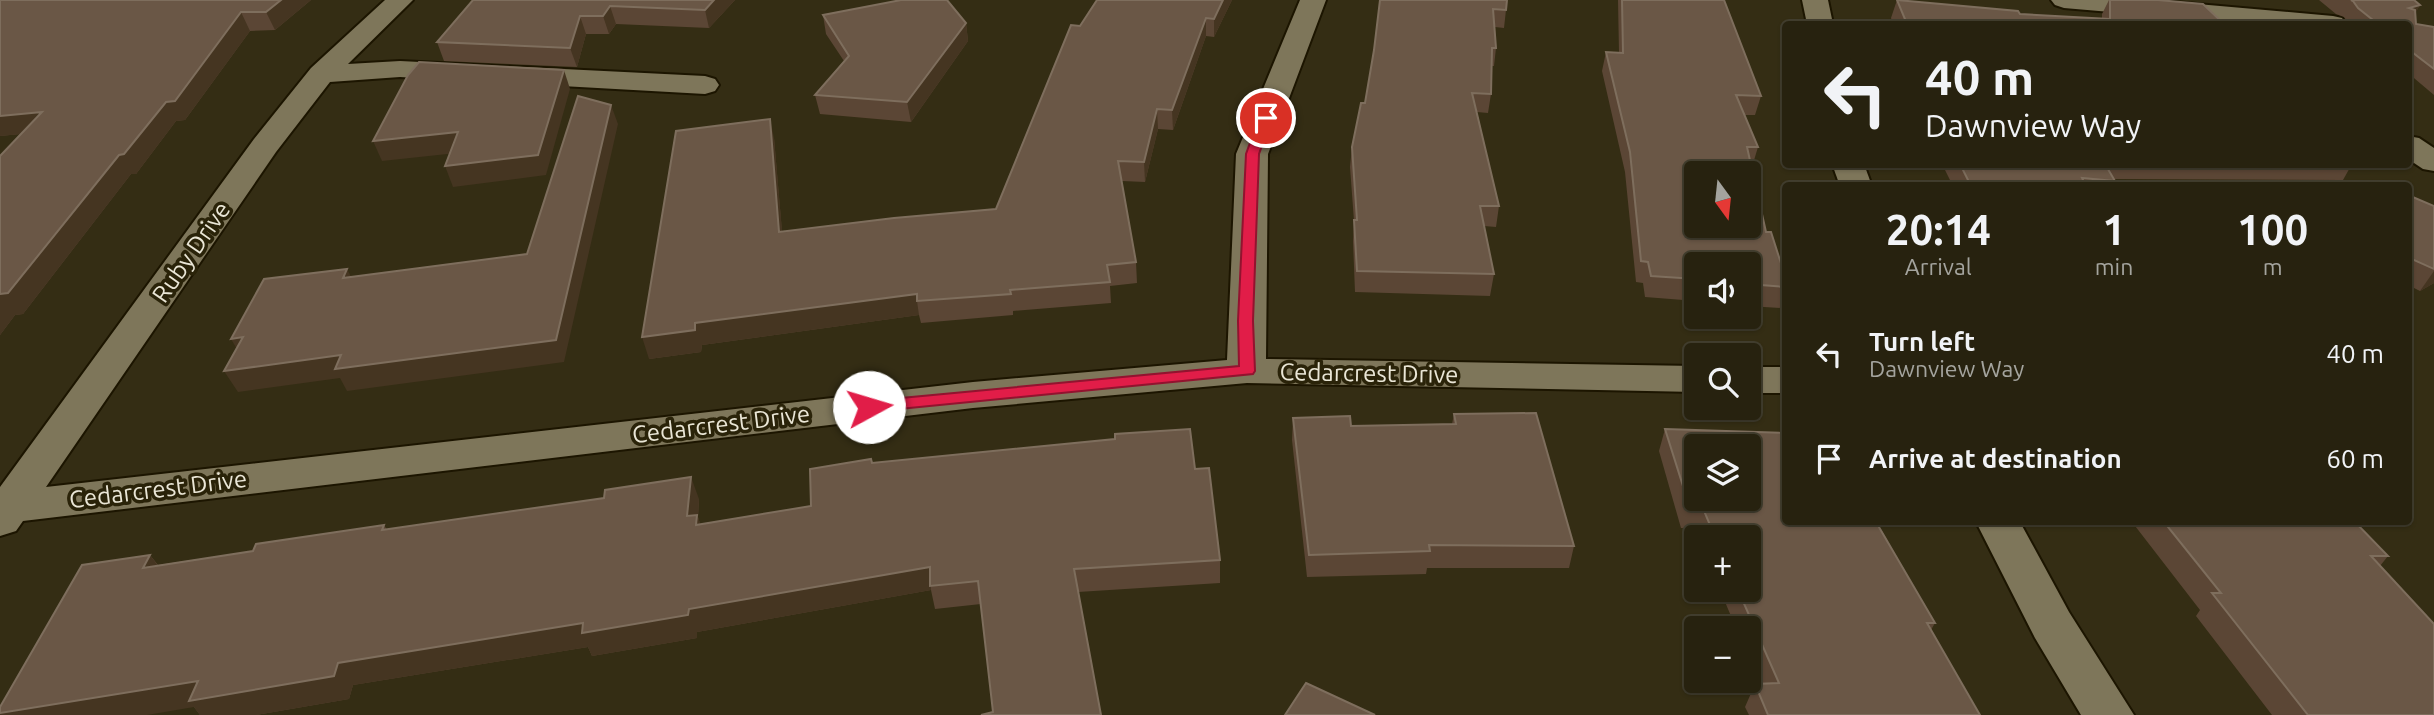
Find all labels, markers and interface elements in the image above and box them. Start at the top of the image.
icon: left [1810,49,1901,140]
text: 40 m [1925,49,2034,104]
pin [1236,88,1296,148]
icon: arrive [1247,99,1285,137]
text: Dawnview Way [1925,107,2141,143]
north arrow [1684,161,1760,238]
map controls [1684,161,1761,693]
street label: Ruby Drive [147,197,235,307]
text: 20:14 [1886,206,1991,253]
text: 1 [2102,206,2126,253]
text: 100 [2237,206,2308,253]
button: sound [1684,252,1761,329]
text: Arrival [1905,254,1972,279]
text: min [2095,254,2133,279]
text: m [2263,254,2283,279]
text: Turn left [1869,327,1975,356]
icon: left [1810,335,1848,373]
text: 40 m [2326,339,2384,368]
button: search [1684,343,1761,420]
text: Dawnview Way [1869,356,2024,381]
street label: Cedarcrest Drive [1279,358,1459,388]
position arrow [832,370,906,444]
street label: Cedarcrest Drive [631,400,811,448]
button: layers [1684,434,1761,511]
icon: arrive [1810,440,1848,478]
text: Arrive at destination [1869,444,2122,473]
text: 60 m [2326,444,2384,473]
street label: Cedarcrest Drive [68,465,248,513]
button: + [1684,525,1761,602]
button: − [1684,616,1761,693]

